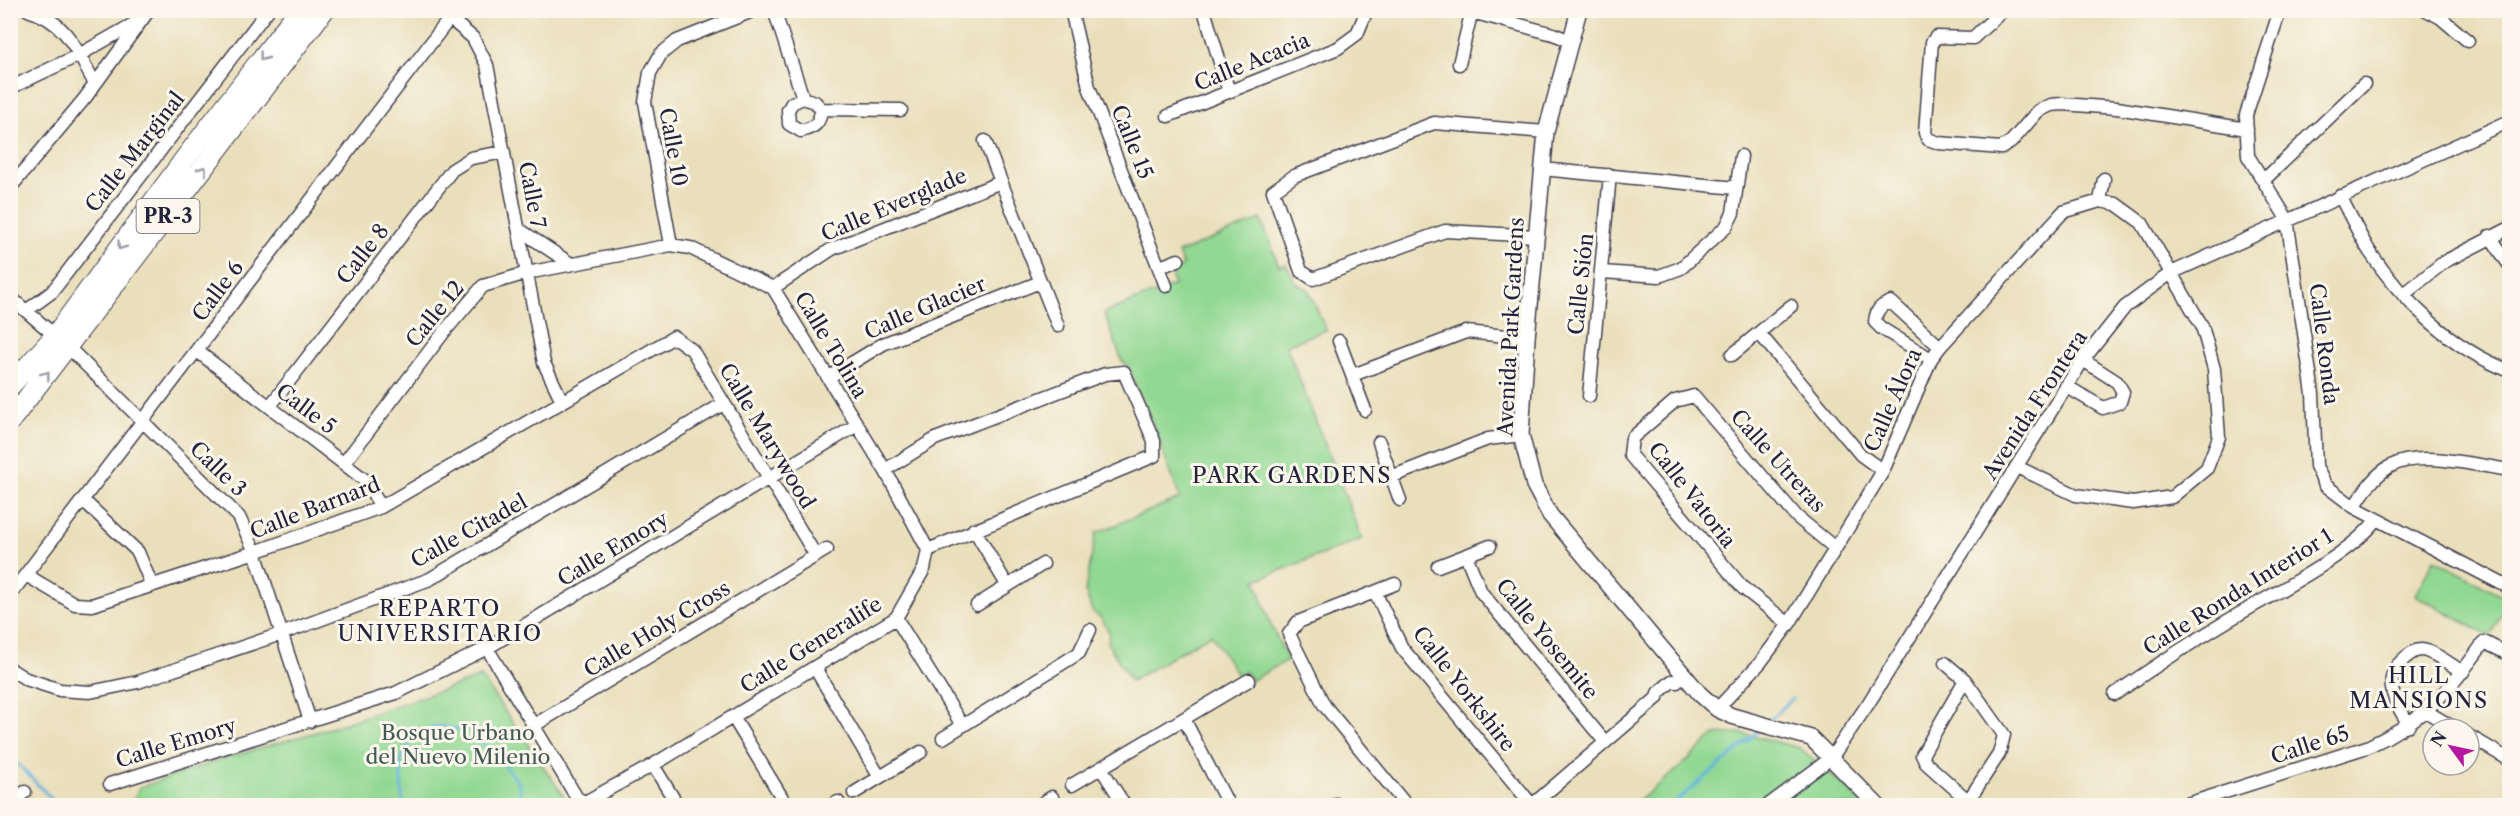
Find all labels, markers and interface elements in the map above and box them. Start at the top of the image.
street label: Calle Acacia [1191,27,1314,96]
one-way arrow [260,50,271,61]
street label: Calle Marginal [80,87,189,217]
street label: Calle 15 [1106,101,1159,182]
street label: Calle 10 [654,106,693,188]
street label: Calle 7 [514,159,551,231]
street label: Calle Everglade [817,163,970,246]
one-way arrow [196,166,207,177]
road number: PR-3 [136,199,200,233]
street label: Avenida Park Gardens [1492,217,1529,438]
street label: Calle 8 [331,219,394,289]
street label: Calle Sión [1563,232,1598,336]
one-way arrow [117,240,128,251]
street label: Calle 6 [187,255,248,326]
street label: Calle Glacier [860,271,989,344]
street label: Calle 12 [400,276,469,352]
street label: Calle Ronda [2305,282,2344,407]
street label: Calle Tolina [790,287,874,403]
street label: Avenida Frontera [1977,325,2093,485]
street label: Calle Álora [1859,343,1927,455]
street label: Calle Marywood [714,359,821,513]
one-way arrow [39,370,50,381]
street label: Calle 5 [271,378,341,439]
street label: Calle Utreras [1726,404,1831,517]
street label: Calle 3 [185,436,252,501]
street label: Calle Vatoria [1643,437,1742,553]
district label: PARK GARDENS [1192,462,1392,489]
street label: Calle Barnard [246,471,384,544]
street label: Calle Citadel [406,488,531,573]
street label: Calle Emory [553,506,673,591]
street label: Calle Ronda Interior 1 [2138,523,2337,660]
street label: Calle Yosemite [1491,573,1604,704]
street label: Calle Holy Cross [579,575,734,682]
street label: Calle Generalife [735,591,886,698]
district label: REPARTO UNIVERSITARIO [337,595,543,647]
street label: Calle Yorkshire [1408,621,1521,756]
district label: HILL MANSIONS [2349,662,2489,714]
street label: Calle Emory [113,712,239,773]
north arrow [2421,717,2481,777]
park label: Bosque Urbano del Nuevo Milenio [366,720,550,769]
street label: Calle 65 [2268,720,2352,769]
text: N [2426,727,2451,750]

